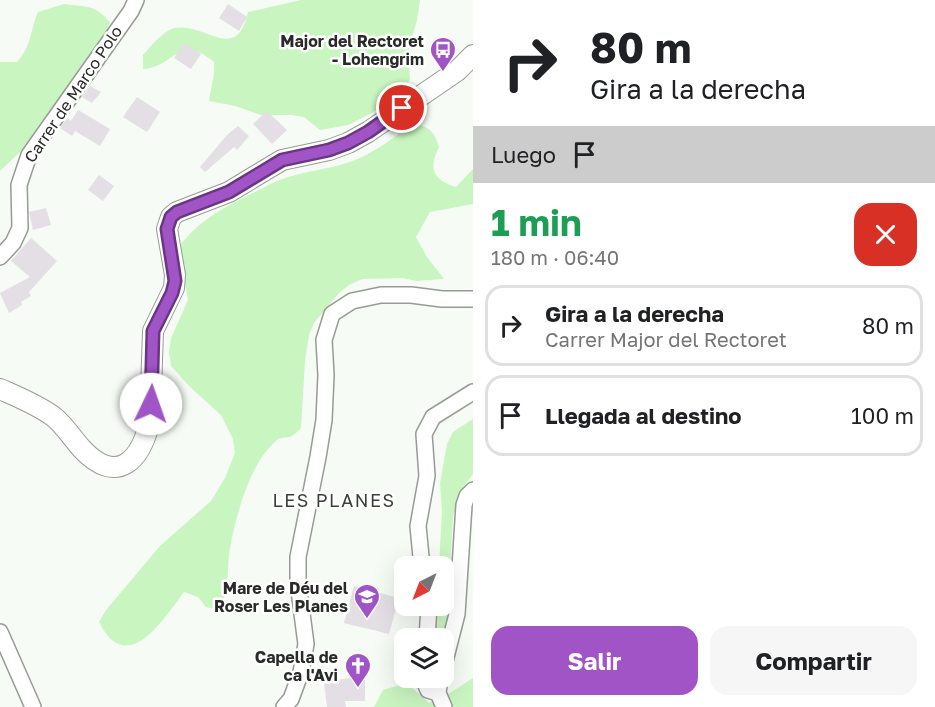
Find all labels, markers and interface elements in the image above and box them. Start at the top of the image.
street label: Carrer de Marco Polo [20,22,126,166]
text: 80 m [590,22,691,72]
icon: right [491,24,569,102]
place label: Major del Rectoret - Lohengrim [280,31,424,69]
bus stop icon: Major del Rectoret - Lohengrim [428,35,458,73]
text: Gira a la derecha [590,73,806,105]
pin [376,82,427,133]
icon: arrive [385,91,418,124]
icon: arrive [568,138,601,171]
text: Luego [491,141,556,168]
text: 1 min [491,201,582,244]
button: close [854,203,917,266]
text: 180 m · 06:40 [491,245,619,269]
text: Gira a la derecha [545,300,724,327]
icon: right [494,309,527,342]
text: 80 m [862,312,914,339]
text: Carrer Major del Rectoret [545,327,787,351]
position arrow [119,372,183,436]
icon: arrive [494,399,527,432]
text: Llegada al destino [545,402,742,429]
text: 100 m [851,402,914,429]
district label: LES PLANES [272,489,396,511]
north arrow [394,556,454,616]
map controls [394,556,454,688]
place label: Mare de Déu del Roser Les Planes [214,578,349,616]
school or university icon: Mare de Déu del Roser Les Planes [352,582,382,620]
button: Salir [491,626,698,695]
button: Compartir [710,626,917,695]
button: layers [394,628,454,688]
place label: Capella de ca l'Avi [255,647,338,685]
church icon: Capella de ca l'Avi [343,651,373,689]

